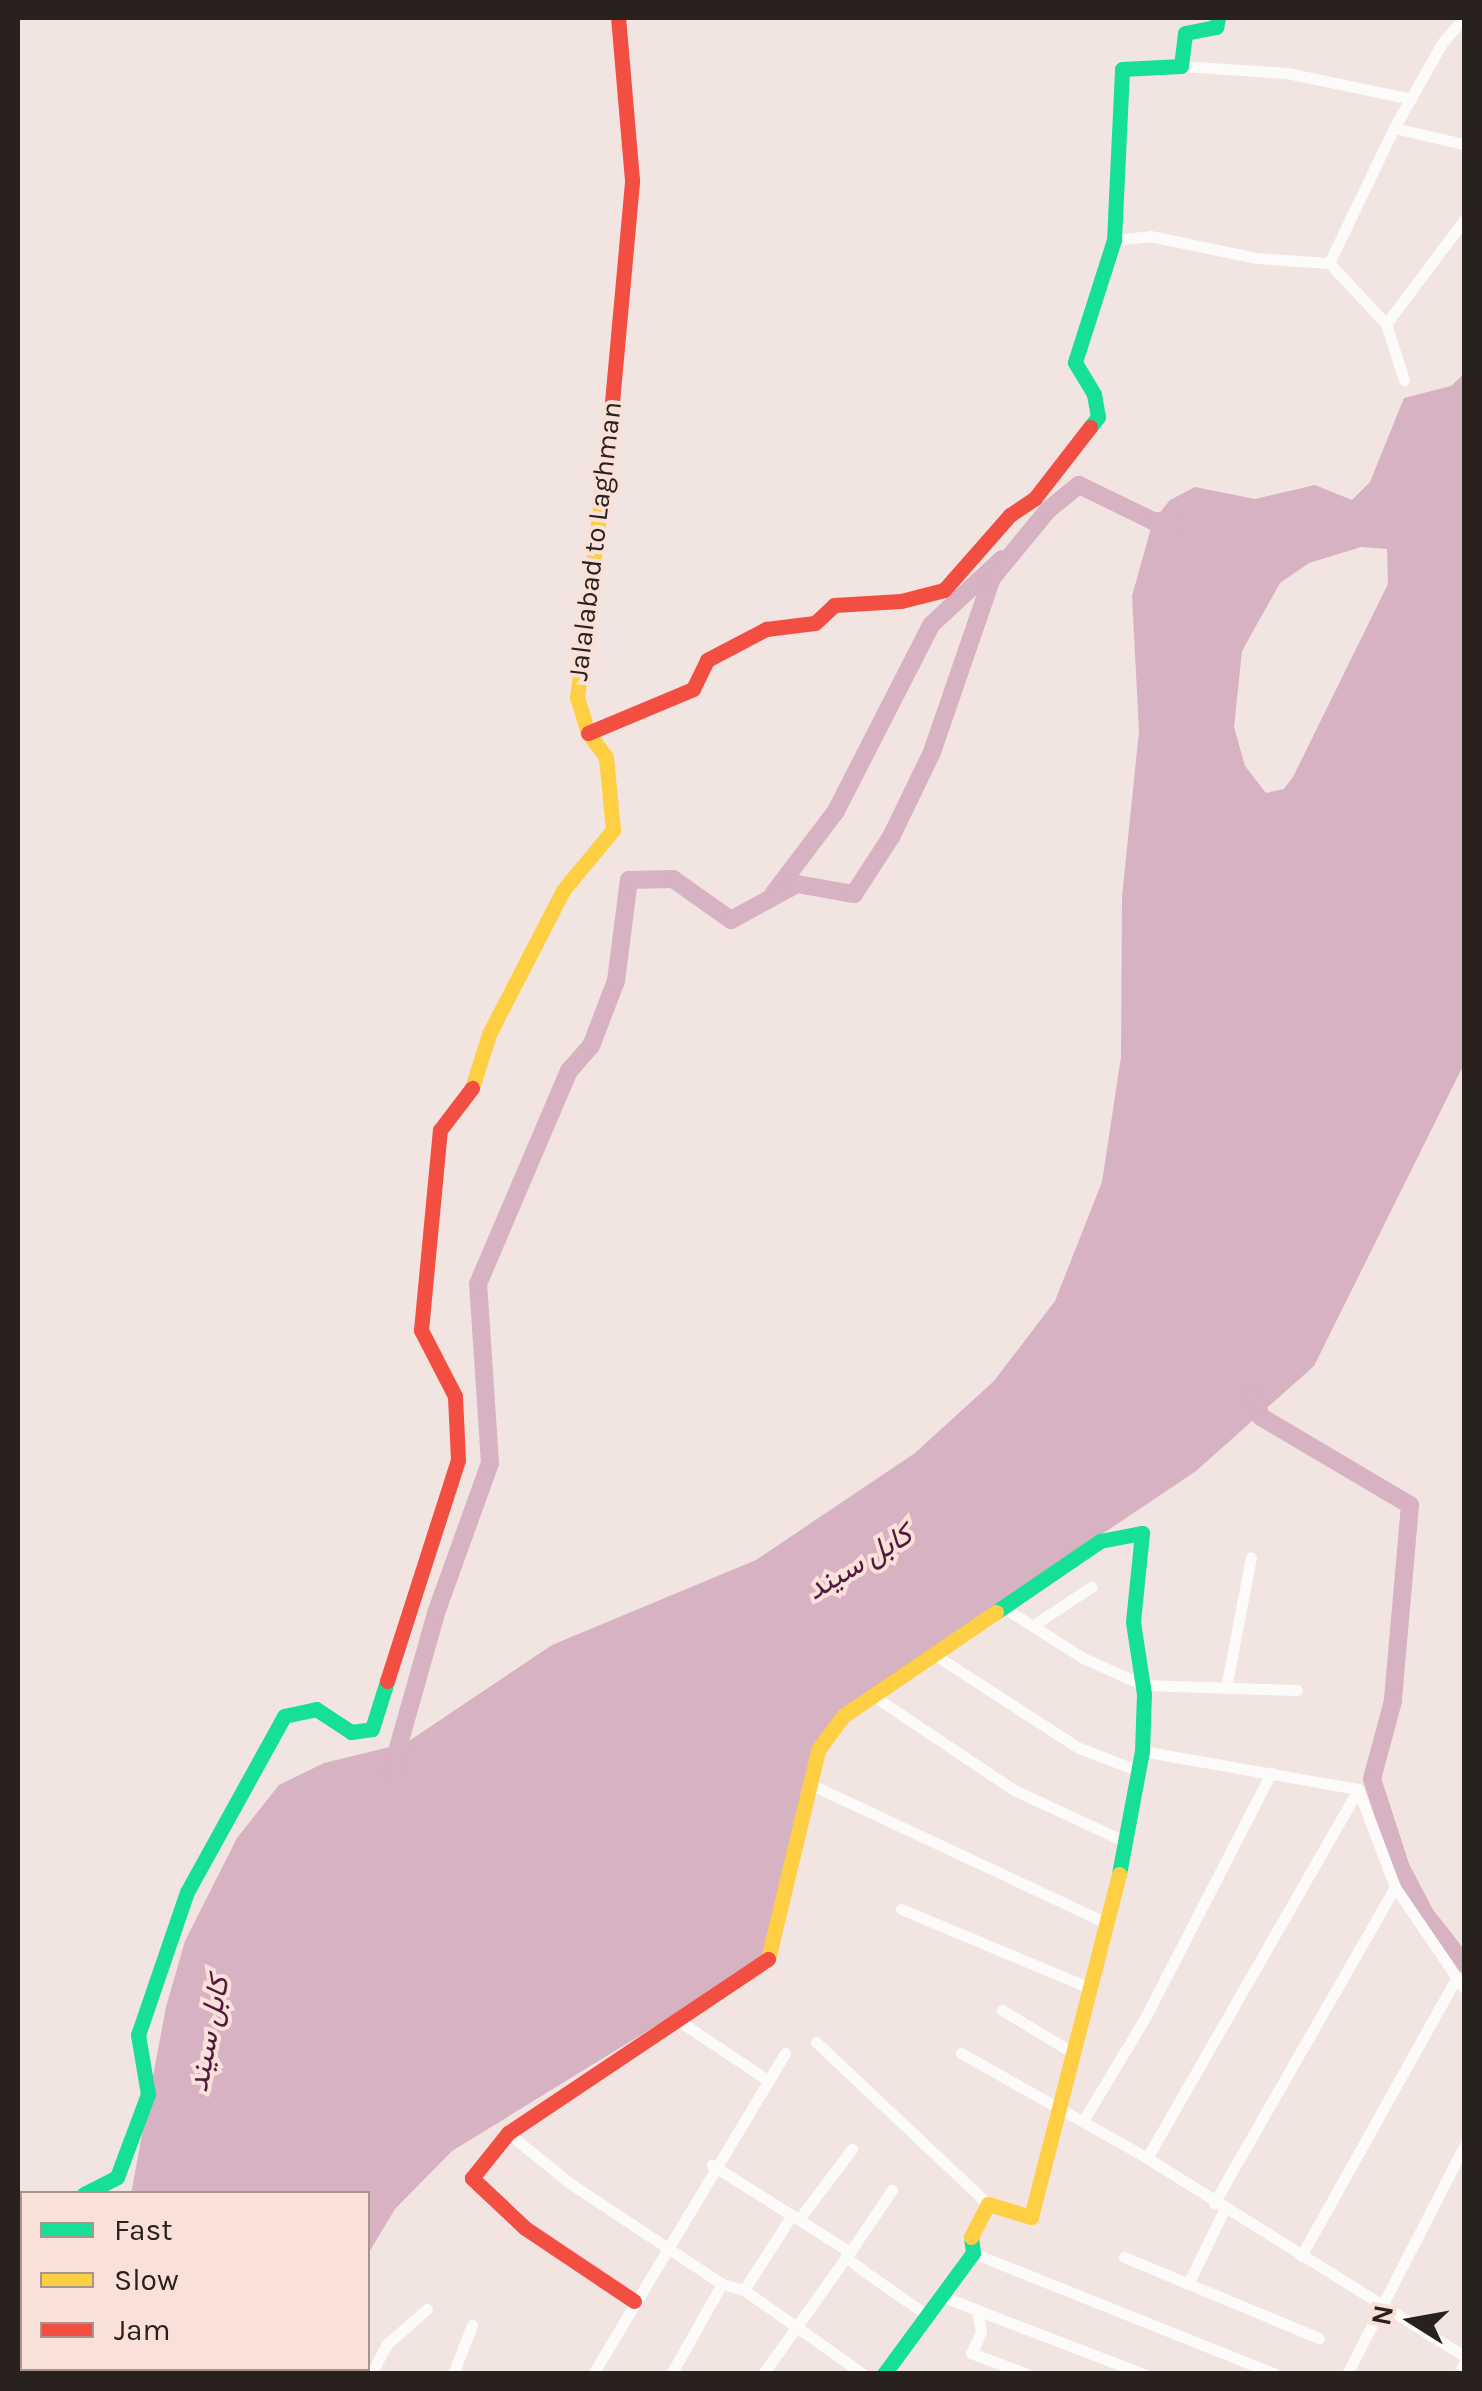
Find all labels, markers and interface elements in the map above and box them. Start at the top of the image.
street label: Jalalabad to Laghman [561,400,629,682]
water label: کابل سيند [800,1516,918,1608]
water label: کابل سيند [179,1973,237,2095]
legend [20,2191,370,2371]
text: Fast [114,2212,173,2248]
text: Slow [114,2262,179,2298]
north arrow [1362,2271,1462,2371]
text: N [1364,2302,1400,2328]
text: Jam [114,2312,171,2348]

